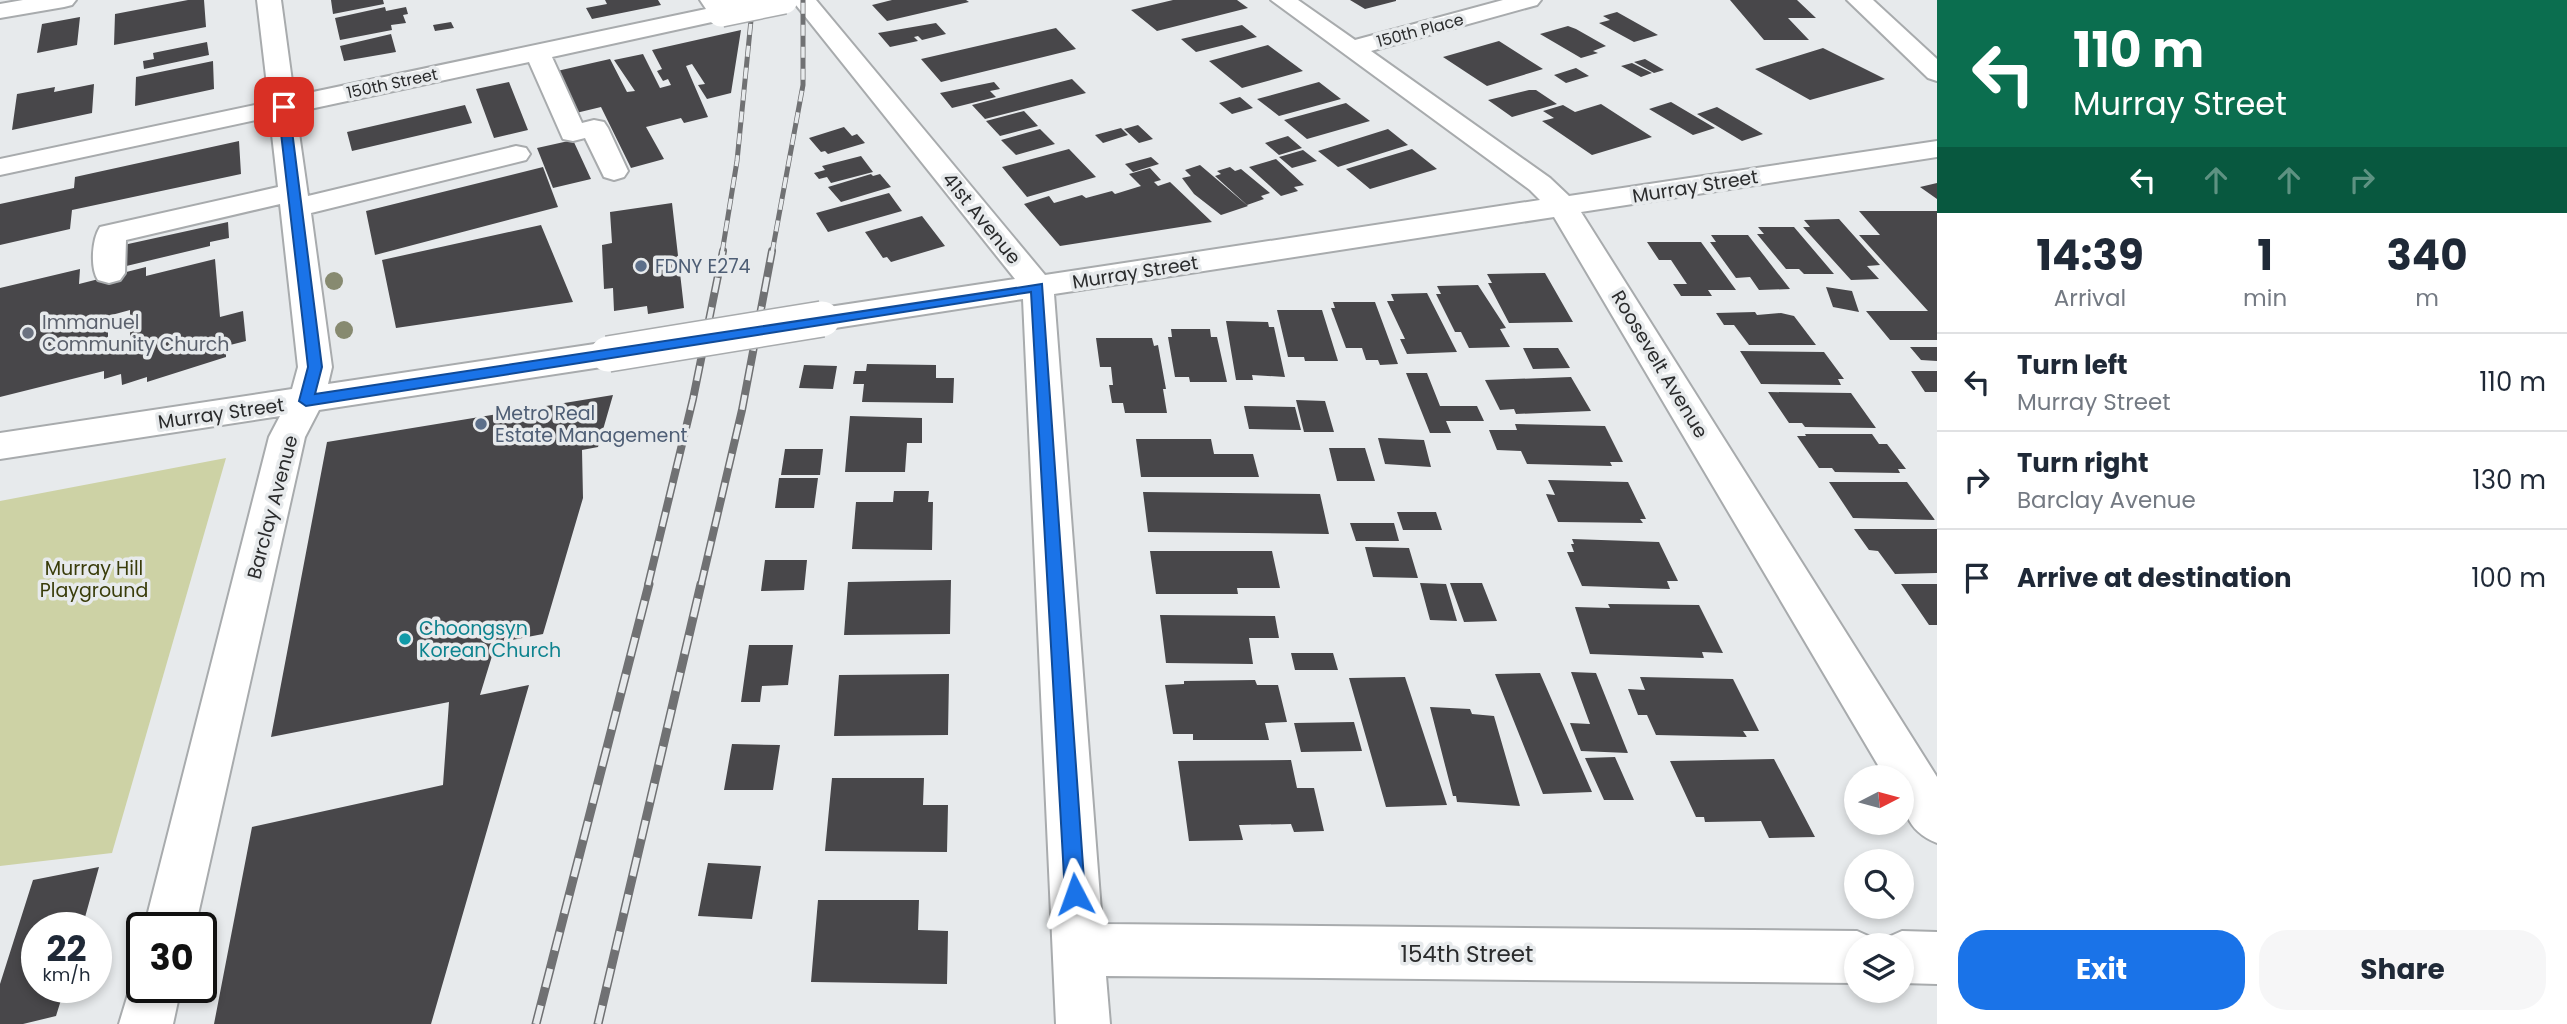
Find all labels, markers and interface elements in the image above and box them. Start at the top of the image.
street label: 150th Place [1374,8,1466,53]
text: 110 m [2073,16,2204,84]
icon: left [1958,28,2049,119]
street label: 150th Street [345,63,440,104]
pin [254,77,314,137]
text: Murray Street [2073,81,2287,126]
icon: arrive [265,88,303,126]
icon: left [2124,161,2162,199]
icon: ahead [2197,161,2235,199]
icon: ahead [2270,161,2308,199]
icon: right [2343,161,2381,199]
street label: Murray Street [1630,163,1760,210]
street label: 41st Avenue [936,167,1027,270]
text: 14:39 [2036,226,2144,285]
text: 1 [2257,226,2273,285]
text: 340 [2386,226,2468,285]
street label: Murray Street [1070,249,1200,296]
place label: FDNY E274 [655,253,751,280]
marker: FDNY E274 [633,258,649,274]
text: Arrival [2054,282,2126,314]
text: min [2243,282,2287,314]
text: m [2415,282,2439,314]
street label: Roosevelt Avenue [1605,285,1714,443]
place label: Immanuel Community Church [42,309,229,358]
marker: Immanuel Community Church [20,325,36,341]
text: Turn left [2017,347,2128,383]
icon: left [1958,363,1996,401]
text: 110 m [2479,364,2546,400]
text: Murray Street [2017,386,2171,418]
street label: Murray Street [156,391,286,436]
place label: Metro Real Estate Management [495,400,688,449]
marker: Metro Real Estate Management [473,416,489,432]
street label: Barclay Avenue [240,432,305,582]
text: Turn right [2017,445,2149,481]
icon: right [1958,461,1996,499]
text: 130 m [2472,462,2546,498]
text: Barclay Avenue [2017,484,2196,516]
park label: Murray Hill Playground [40,555,148,604]
icon: arrive [1958,559,1996,597]
text: Arrive at destination [2017,560,2292,596]
text: 100 m [2471,560,2546,596]
place label: Choongsyn Korean Church [419,615,561,664]
marker: Choongsyn Korean Church [397,631,413,647]
north arrow [1844,765,1914,835]
map controls [1844,765,1914,1003]
button: search [1844,849,1914,919]
position arrow [1038,857,1112,931]
speed limit sign: 30 [126,912,217,1003]
text: 22 [47,924,86,973]
button: Exit [1958,930,2245,1010]
button: Share [2259,930,2546,1010]
button: layers [1844,933,1914,1003]
street label: 154th Street [1401,938,1533,970]
text: km/h [43,962,90,987]

